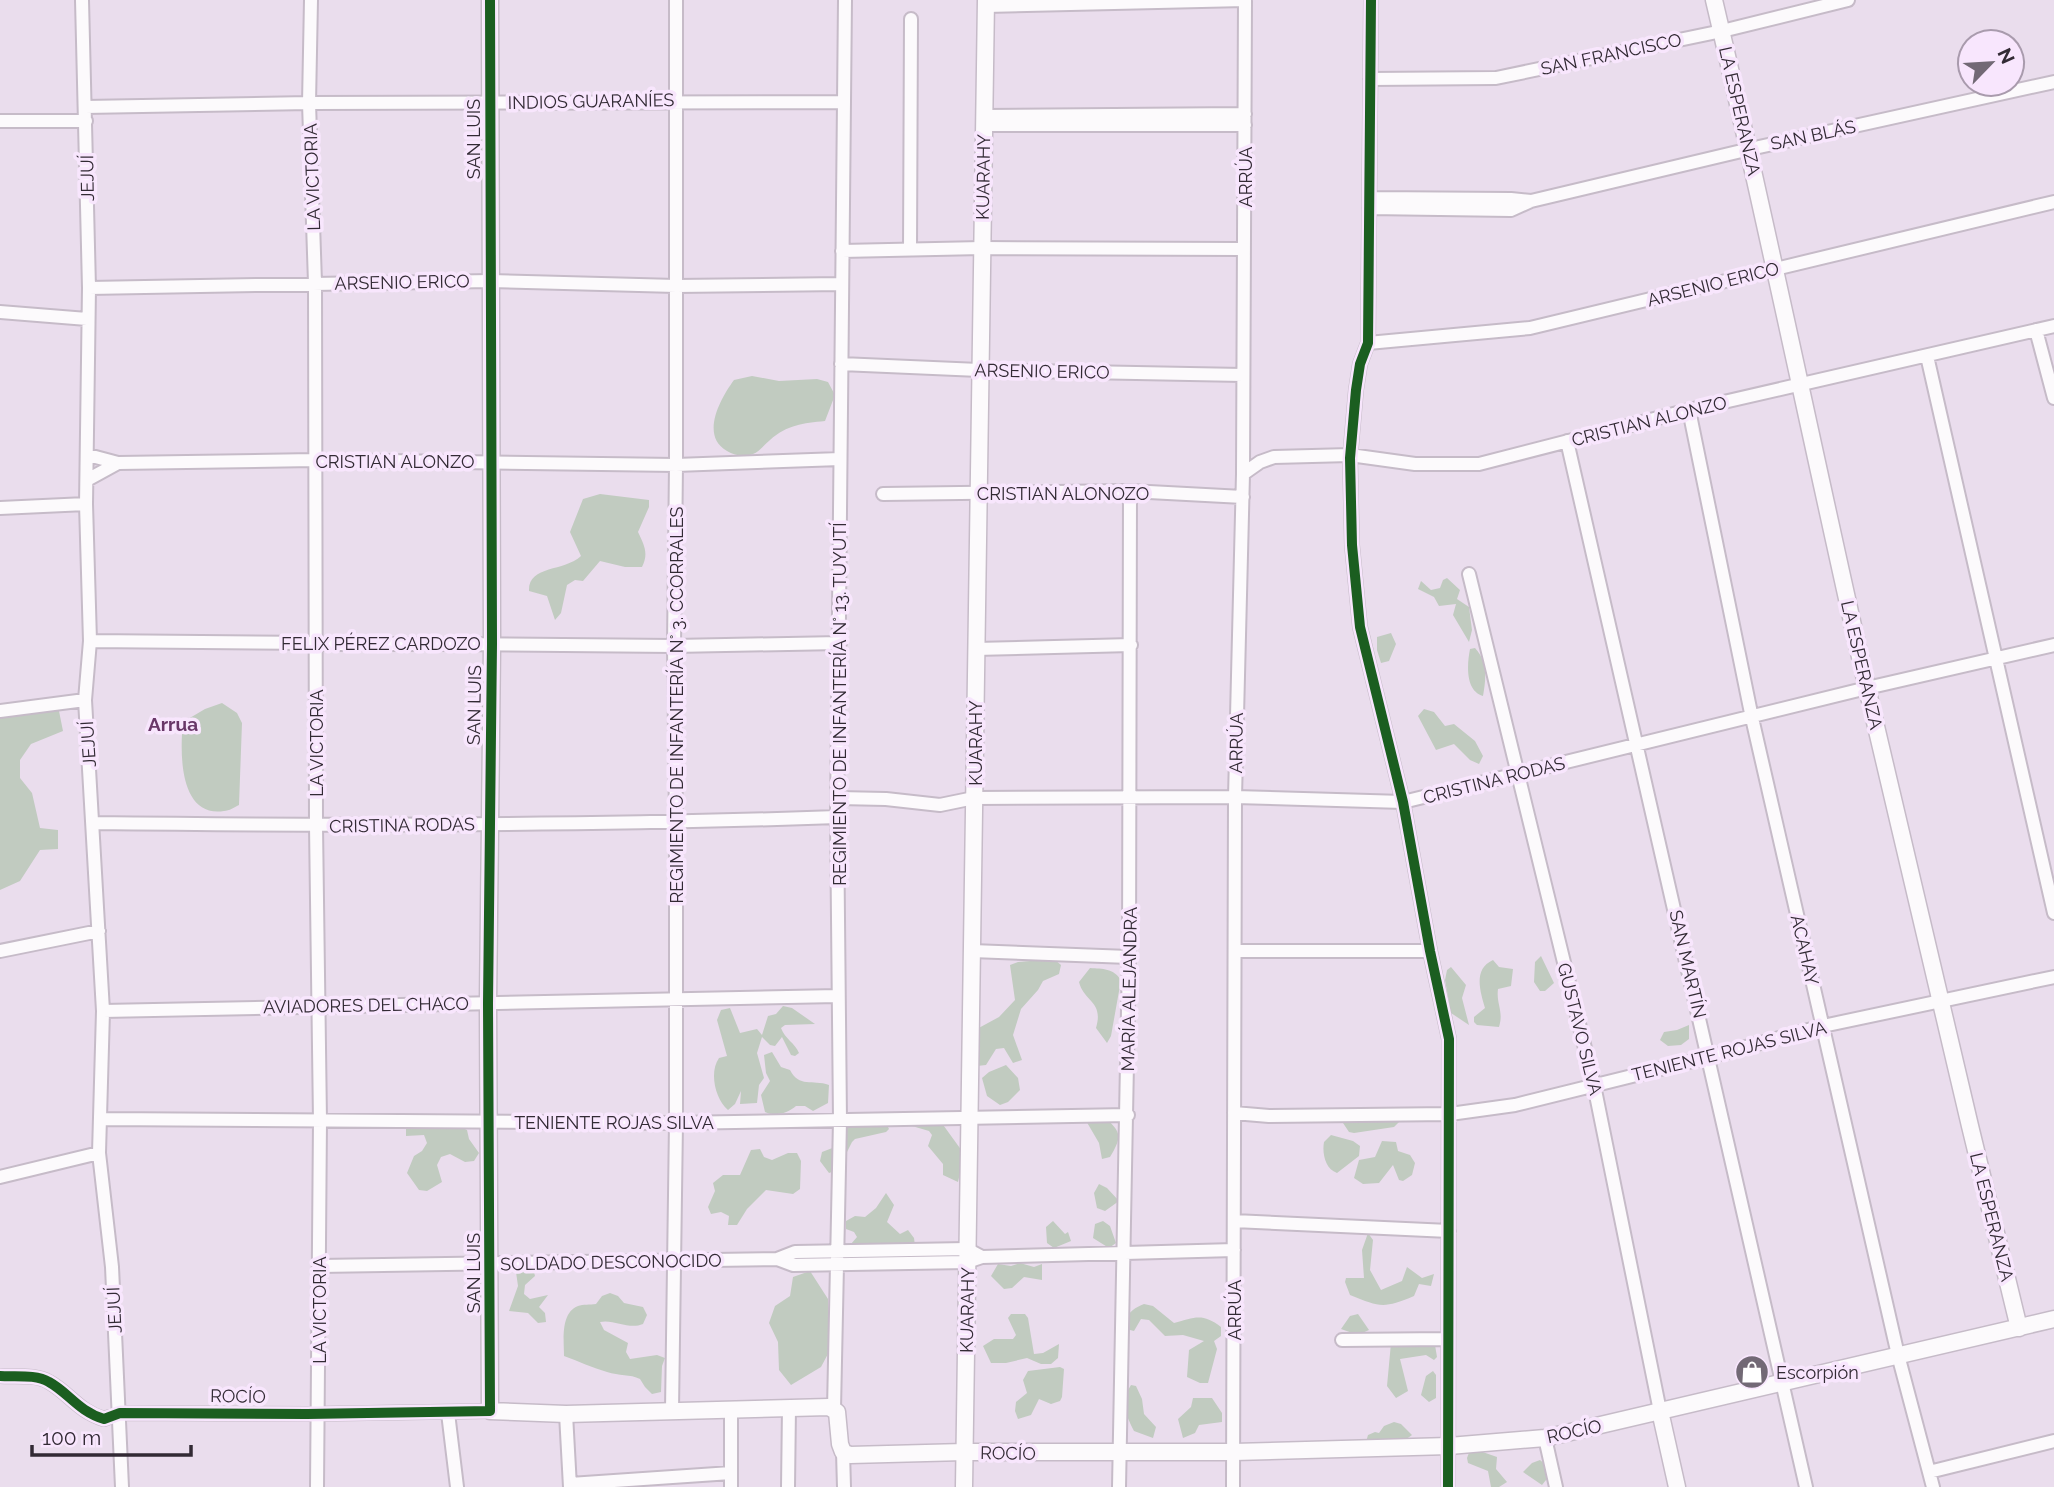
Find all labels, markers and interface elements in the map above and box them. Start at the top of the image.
north arrow [1956,28,2026,98]
street label: SAN FRANCISCO [1539,29,1683,79]
street label: LA ESPERANZA [1715,44,1765,178]
text: N [1993,45,2019,67]
street label: INDIOS GUARANÍES [507,88,675,113]
street label: SAN LUIS [463,99,484,179]
street label: SAN BLÁS [1768,115,1858,154]
street label: LA VICTORIA [300,123,324,231]
street label: KUARAHY [972,134,994,220]
street label: ARRÚA [1234,147,1256,207]
street label: JEJUÍ [75,154,98,201]
street label: ARSENIO ERICO [1645,257,1781,311]
street label: ARSENIO ERICO [334,270,470,294]
street label: ARSENIO ERICO [974,359,1110,383]
street label: CRISTIAN ALONZO [1569,392,1729,450]
street label: CRISTIAN ALONZO [315,451,475,472]
street label: CRISTIAN ALONOZO [977,483,1149,504]
street label: REGIMIENTO DE INFANTERÍA N° 3. CCORRALES [665,506,687,904]
street label: REGIMIENTO DE INFANTERÍA N° 13. TUYUTÍ [828,522,850,886]
street label: LA ESPERANZA [1837,598,1887,732]
street label: FELIX PÉREZ CARDOZO [281,632,481,654]
street label: SAN LUIS [463,665,485,745]
street label: LA VICTORIA [306,689,327,797]
street label: KUARAHY [965,700,986,786]
street label: ARRÚA [1224,712,1247,774]
district label: Arrua [148,713,198,735]
street label: JEJUÍ [75,720,100,768]
street label: CRISTINA RODAS [1421,752,1567,808]
street label: CRISTINA RODAS [329,813,475,837]
street label: MARÍA ALEJANDRA [1116,907,1141,1071]
street label: SAN MARTÍN [1665,908,1712,1020]
street label: ACAHAY [1787,913,1823,988]
street label: GUSTAVO SILVA [1553,961,1607,1097]
street label: AVIADORES DEL CHACO [263,993,469,1017]
street label: TENIENTE ROJAS SILVA [1630,1017,1828,1085]
street label: TENIENTE ROJAS SILVA [514,1112,714,1133]
street label: LA ESPERANZA [1966,1150,2018,1284]
street label: SAN LUIS [463,1233,484,1313]
street label: SOLDADO DESCONOCIDO [500,1250,722,1274]
street label: LA VICTORIA [309,1256,330,1364]
street label: KUARAHY [956,1267,978,1353]
street label: ARRÚA [1223,1280,1245,1340]
street label: JEJUÍ [101,1286,126,1334]
shop icon: Escorpión [1733,1353,1771,1391]
place label: Escorpión [1776,1362,1859,1383]
street label: ROCÍO [210,1384,266,1407]
scale bar [32,1414,191,1458]
street label: ROCÍO [1544,1414,1603,1447]
text: 100 m [42,1425,101,1450]
street label: ROCÍO [980,1441,1036,1464]

